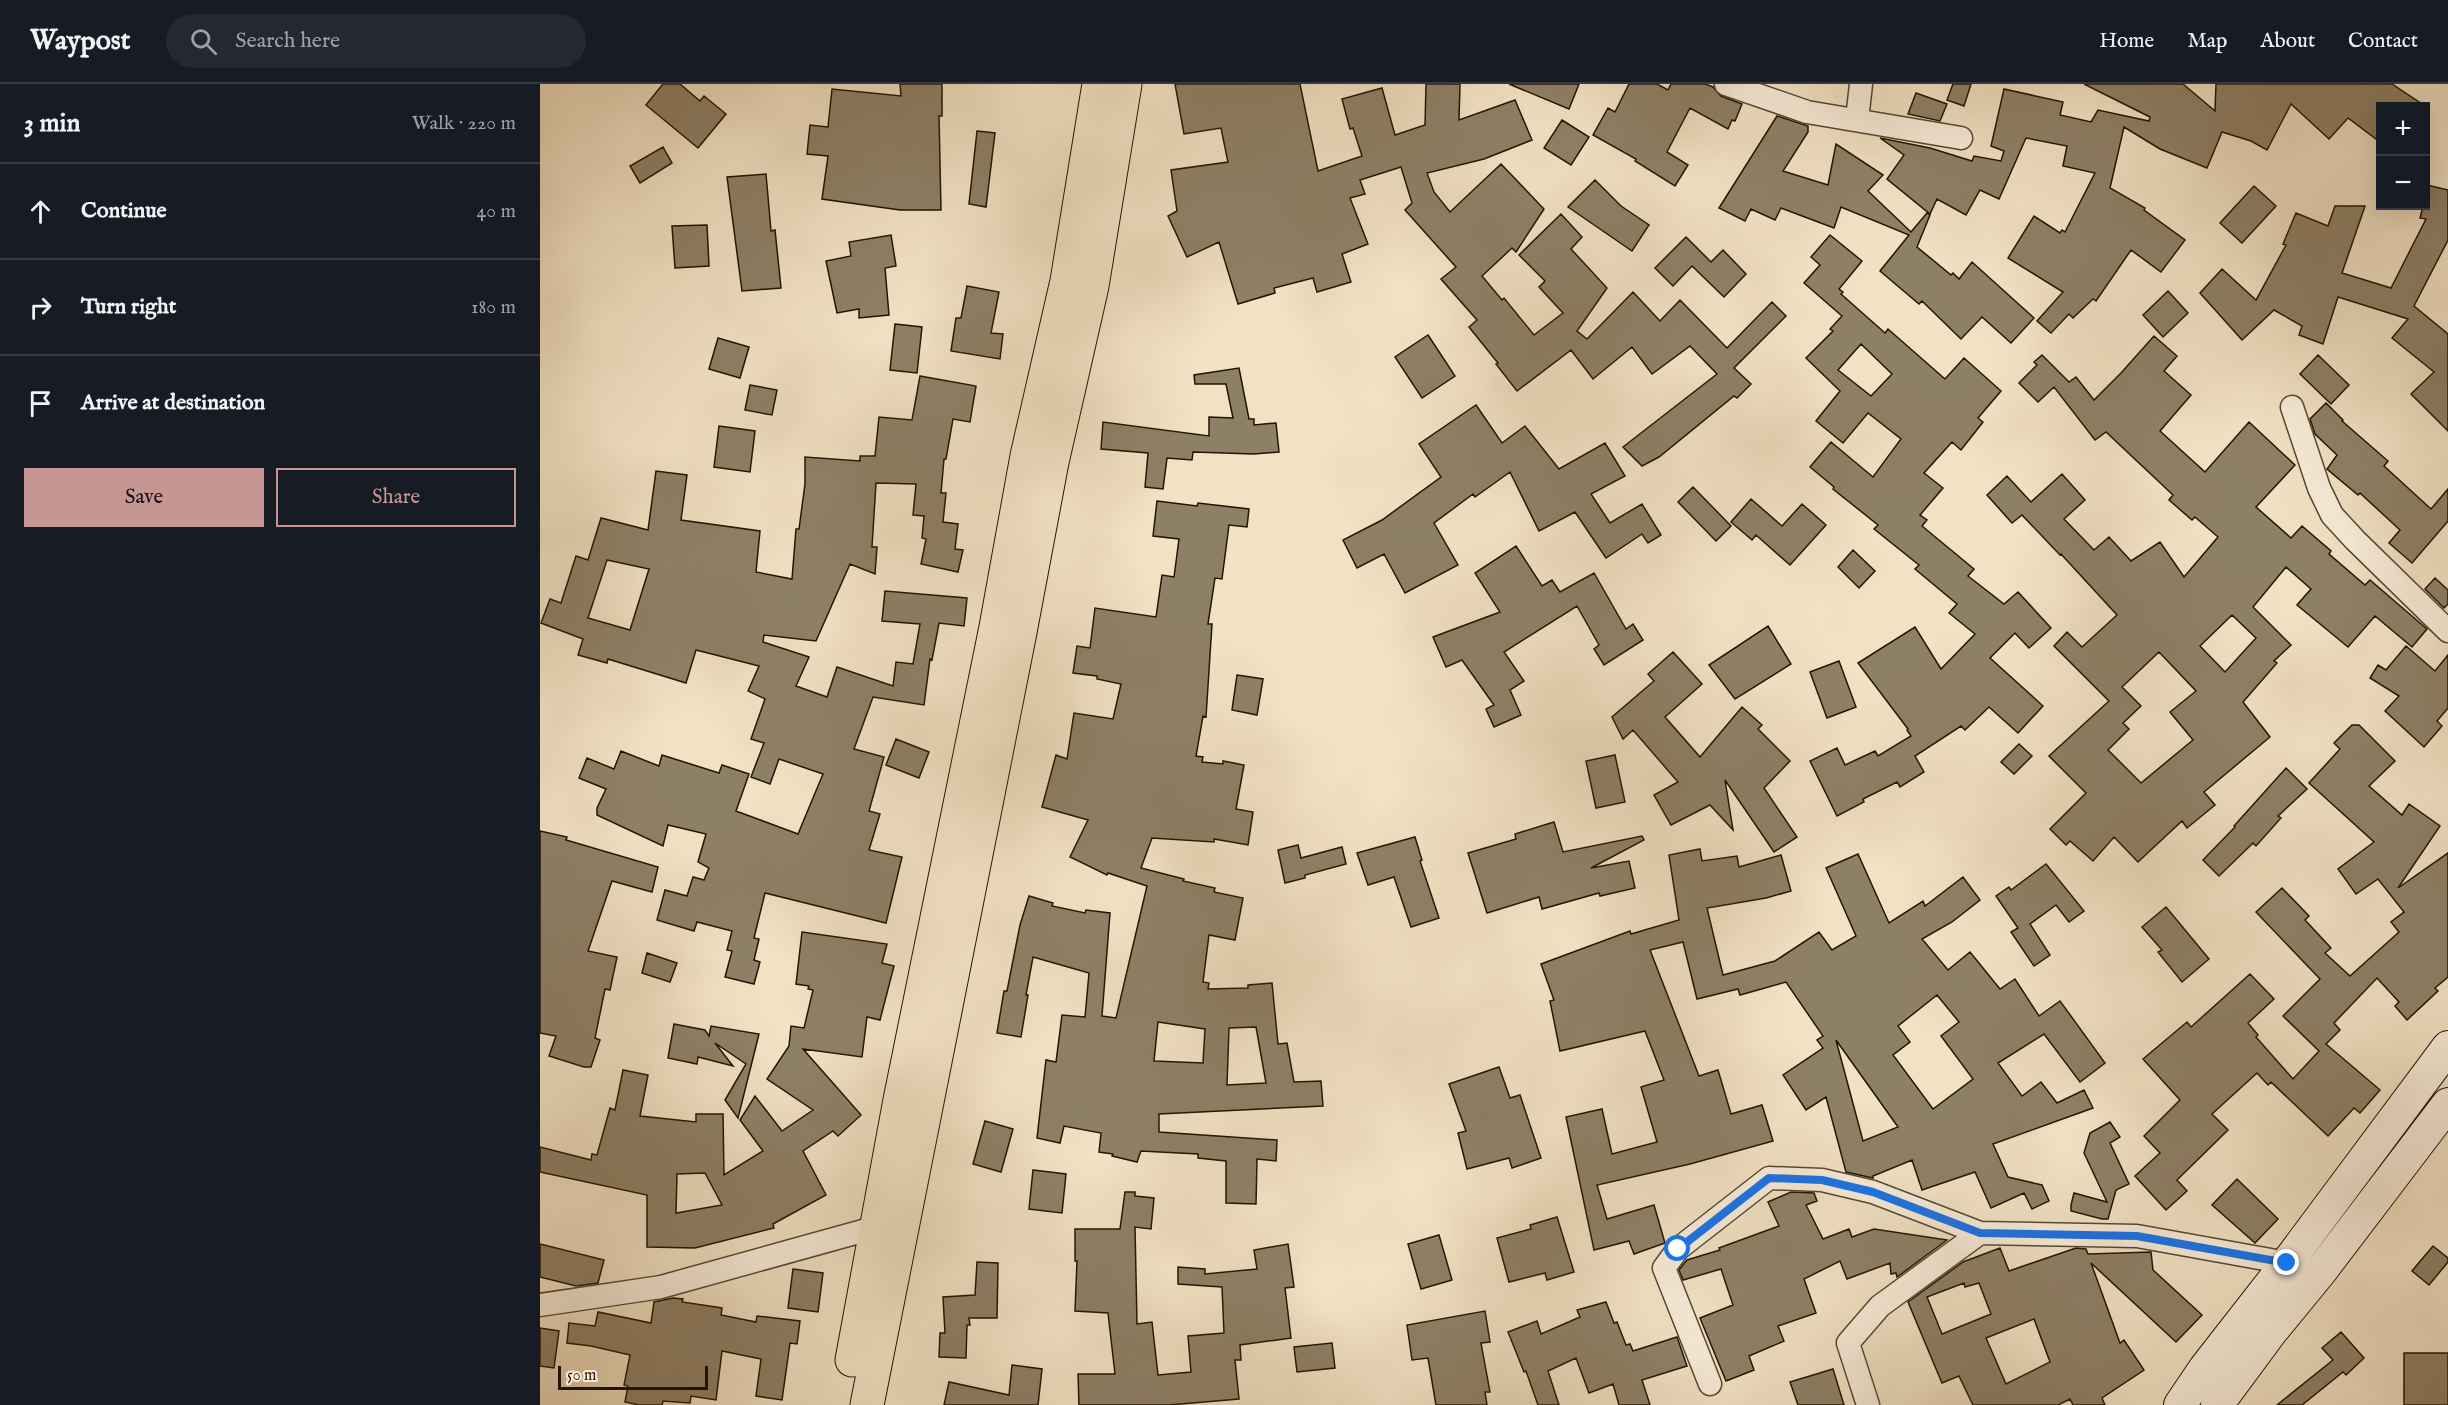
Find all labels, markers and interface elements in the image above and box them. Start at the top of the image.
search box [166,14,586,68]
text: Waypost [30,24,130,59]
icon: search [187,25,220,58]
text: Search here [235,27,340,55]
text: Home [2099,28,2154,55]
text: Map [2187,28,2227,55]
text: About [2260,28,2315,55]
text: Contact [2348,28,2418,55]
map controls [2376,102,2430,210]
button: + [2376,102,2430,156]
text: 3 min [24,107,80,140]
text: Walk · 220 m [412,111,516,136]
button: − [2376,156,2430,210]
icon: ahead [24,195,57,228]
text: Continue [81,197,167,225]
text: 40 m [477,199,516,224]
icon: right [24,291,57,324]
text: Turn right [81,293,176,321]
text: 180 m [471,295,516,320]
icon: arrive [24,387,57,420]
text: Arrive at destination [81,389,265,417]
button: Save [24,468,264,527]
button: Share [276,468,516,527]
route start [1664,1235,1690,1261]
route end [2273,1249,2299,1275]
scale bar [558,1363,708,1390]
text: 50 m [567,1366,596,1386]

